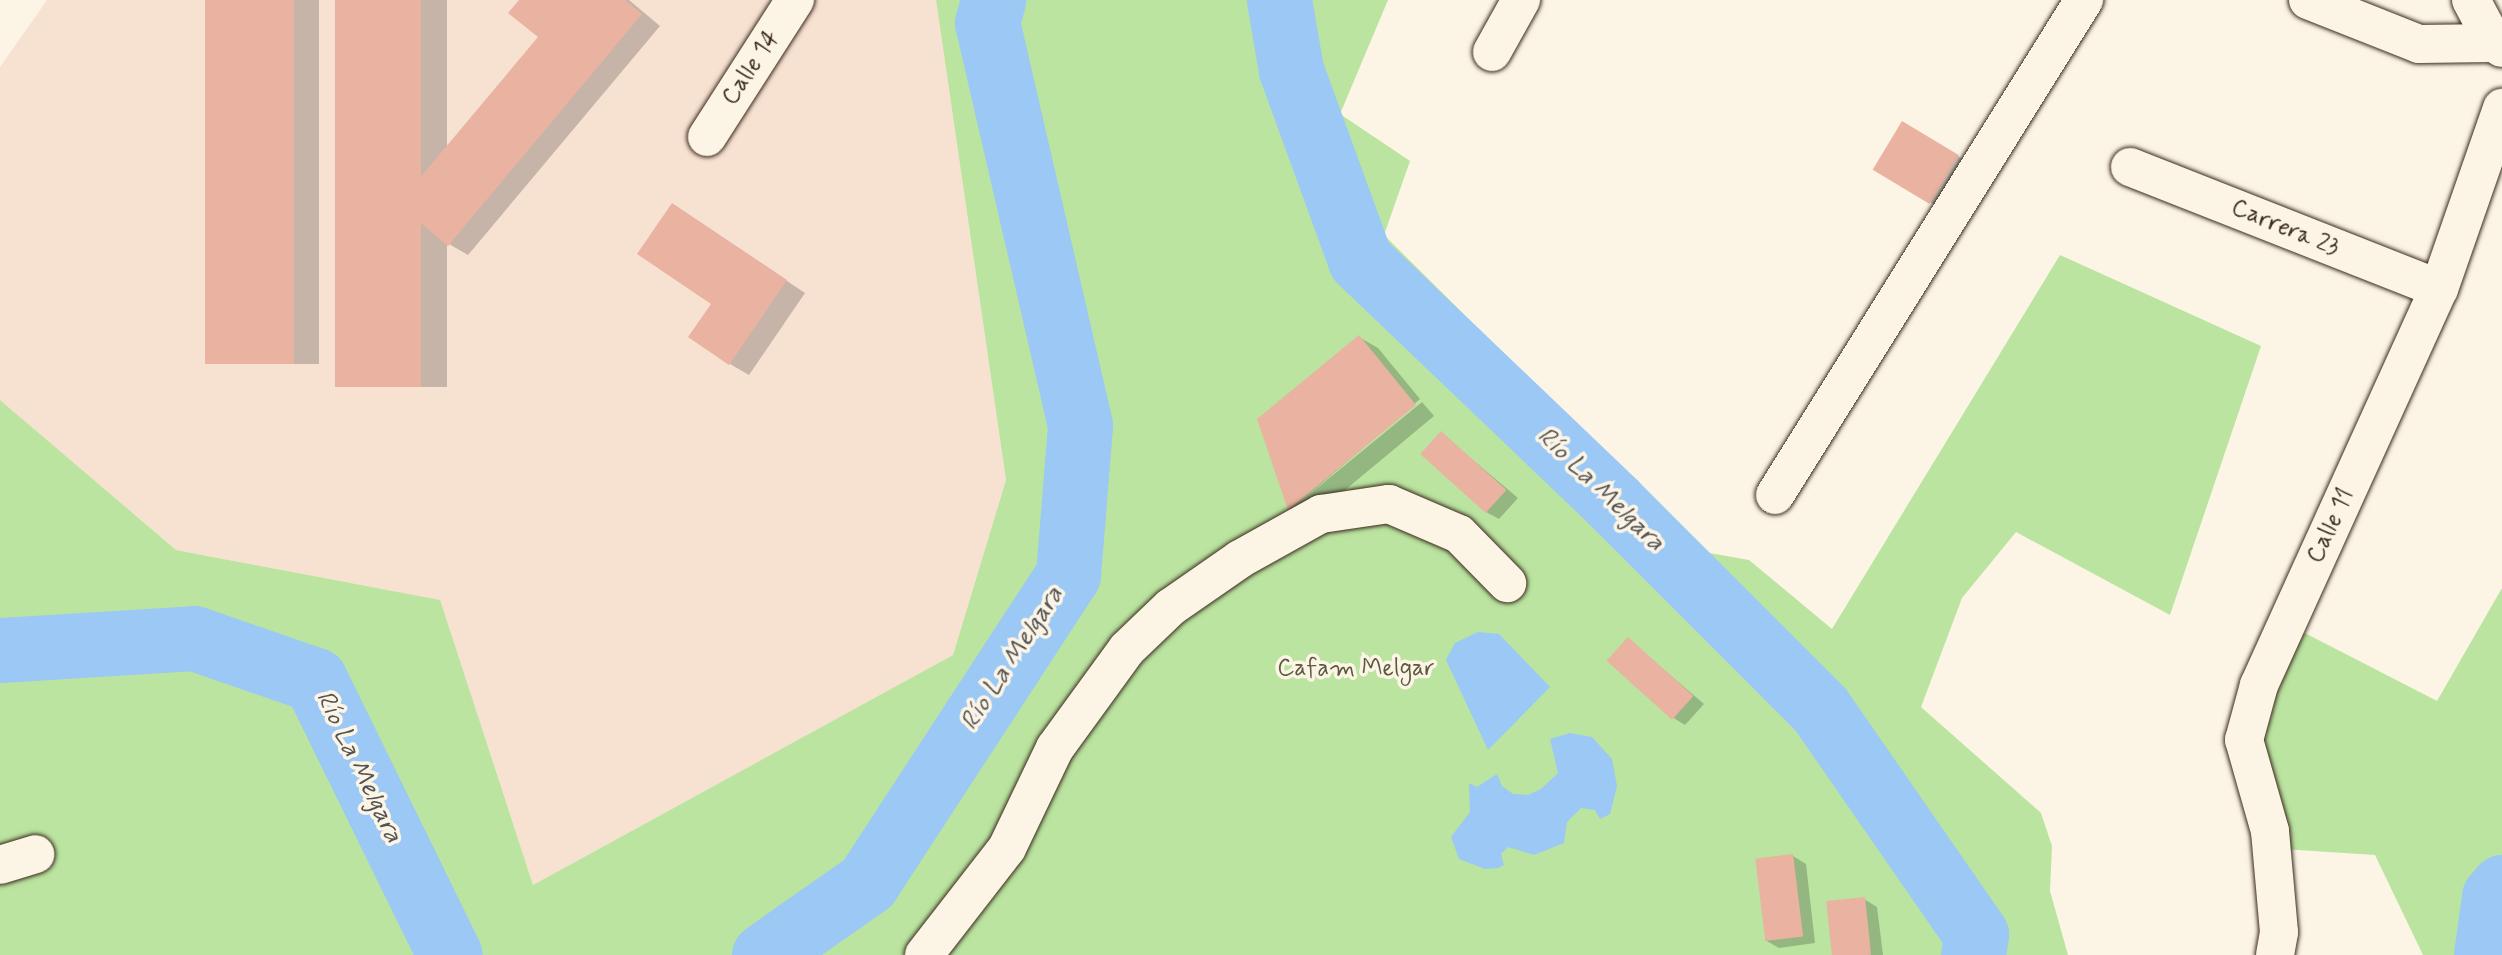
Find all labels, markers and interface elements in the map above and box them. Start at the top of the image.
street label: Calle 14 [716,25,786,111]
street label: Carrera 23 [2227,193,2343,263]
water label: Río La Melgara [1528,419,1672,561]
street label: Calle 11 [2301,484,2361,568]
water label: Río La Melgara [953,579,1073,739]
park label: Cafam Melgar [1277,655,1435,683]
water label: Río La Melgara [307,683,409,851]

